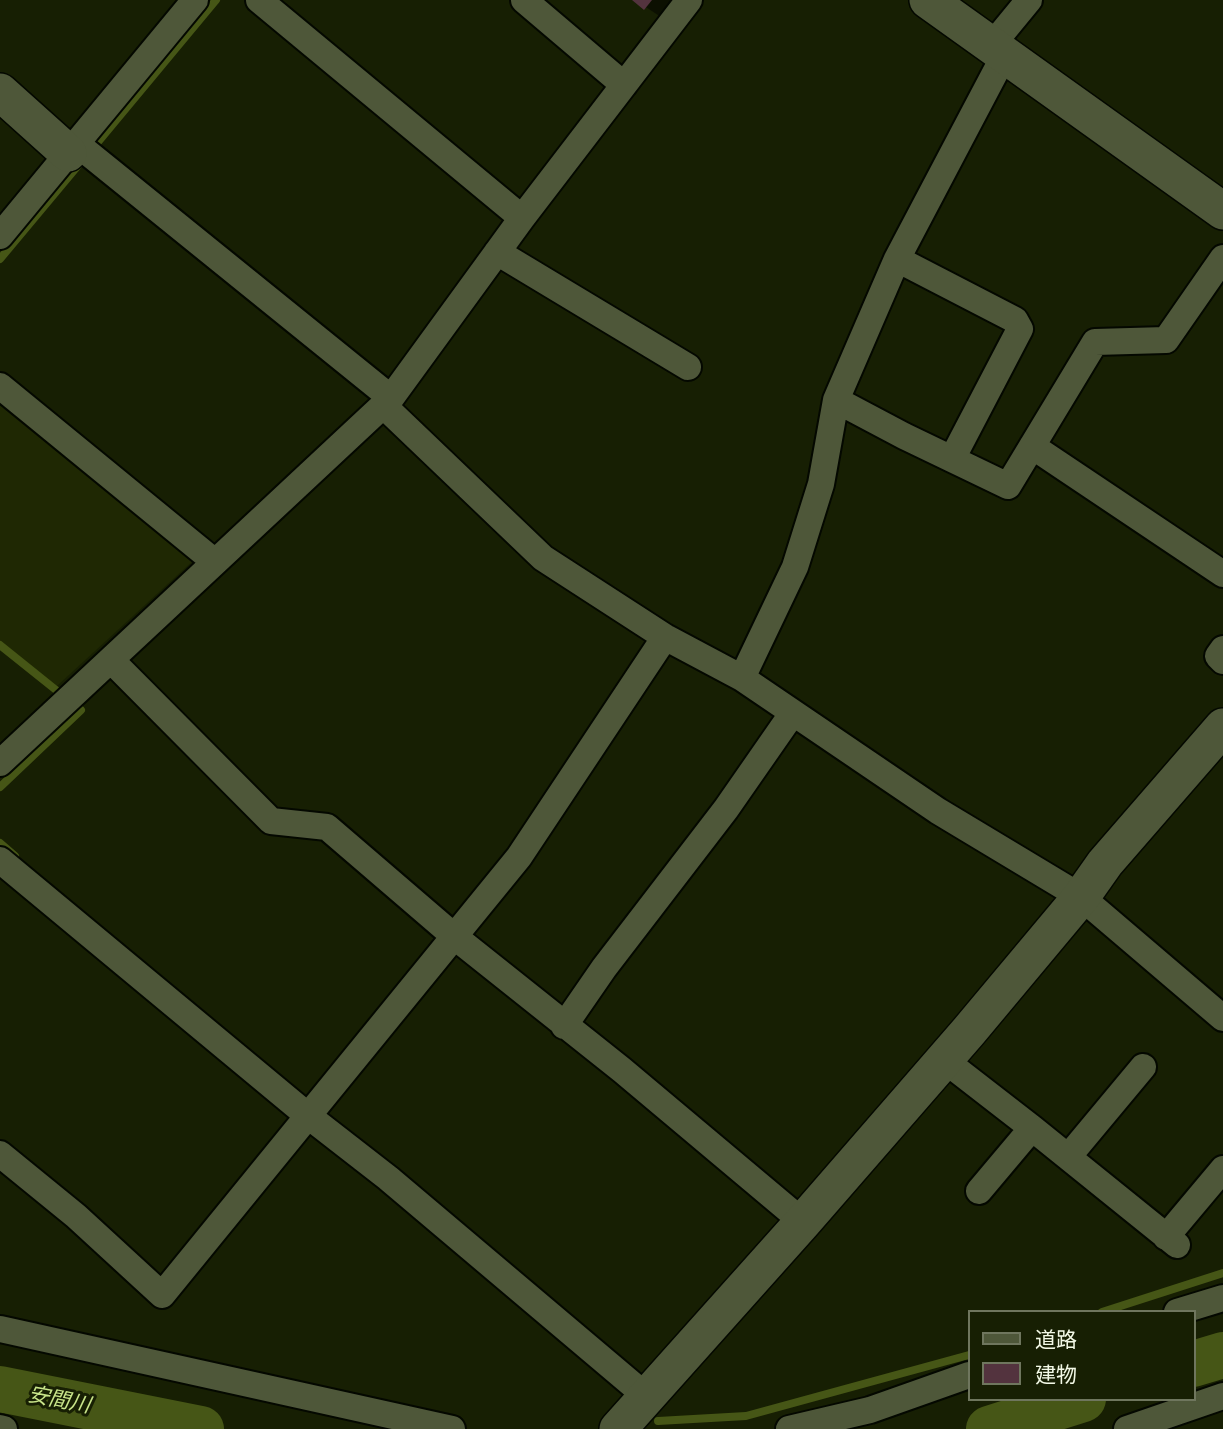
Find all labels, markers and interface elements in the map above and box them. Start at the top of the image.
legend [968,1310,1195,1401]
text: 道路 [1035,1325,1077,1354]
text: 建物 [1035,1360,1077,1389]
water label: 安間川 [26,1383,92,1419]

